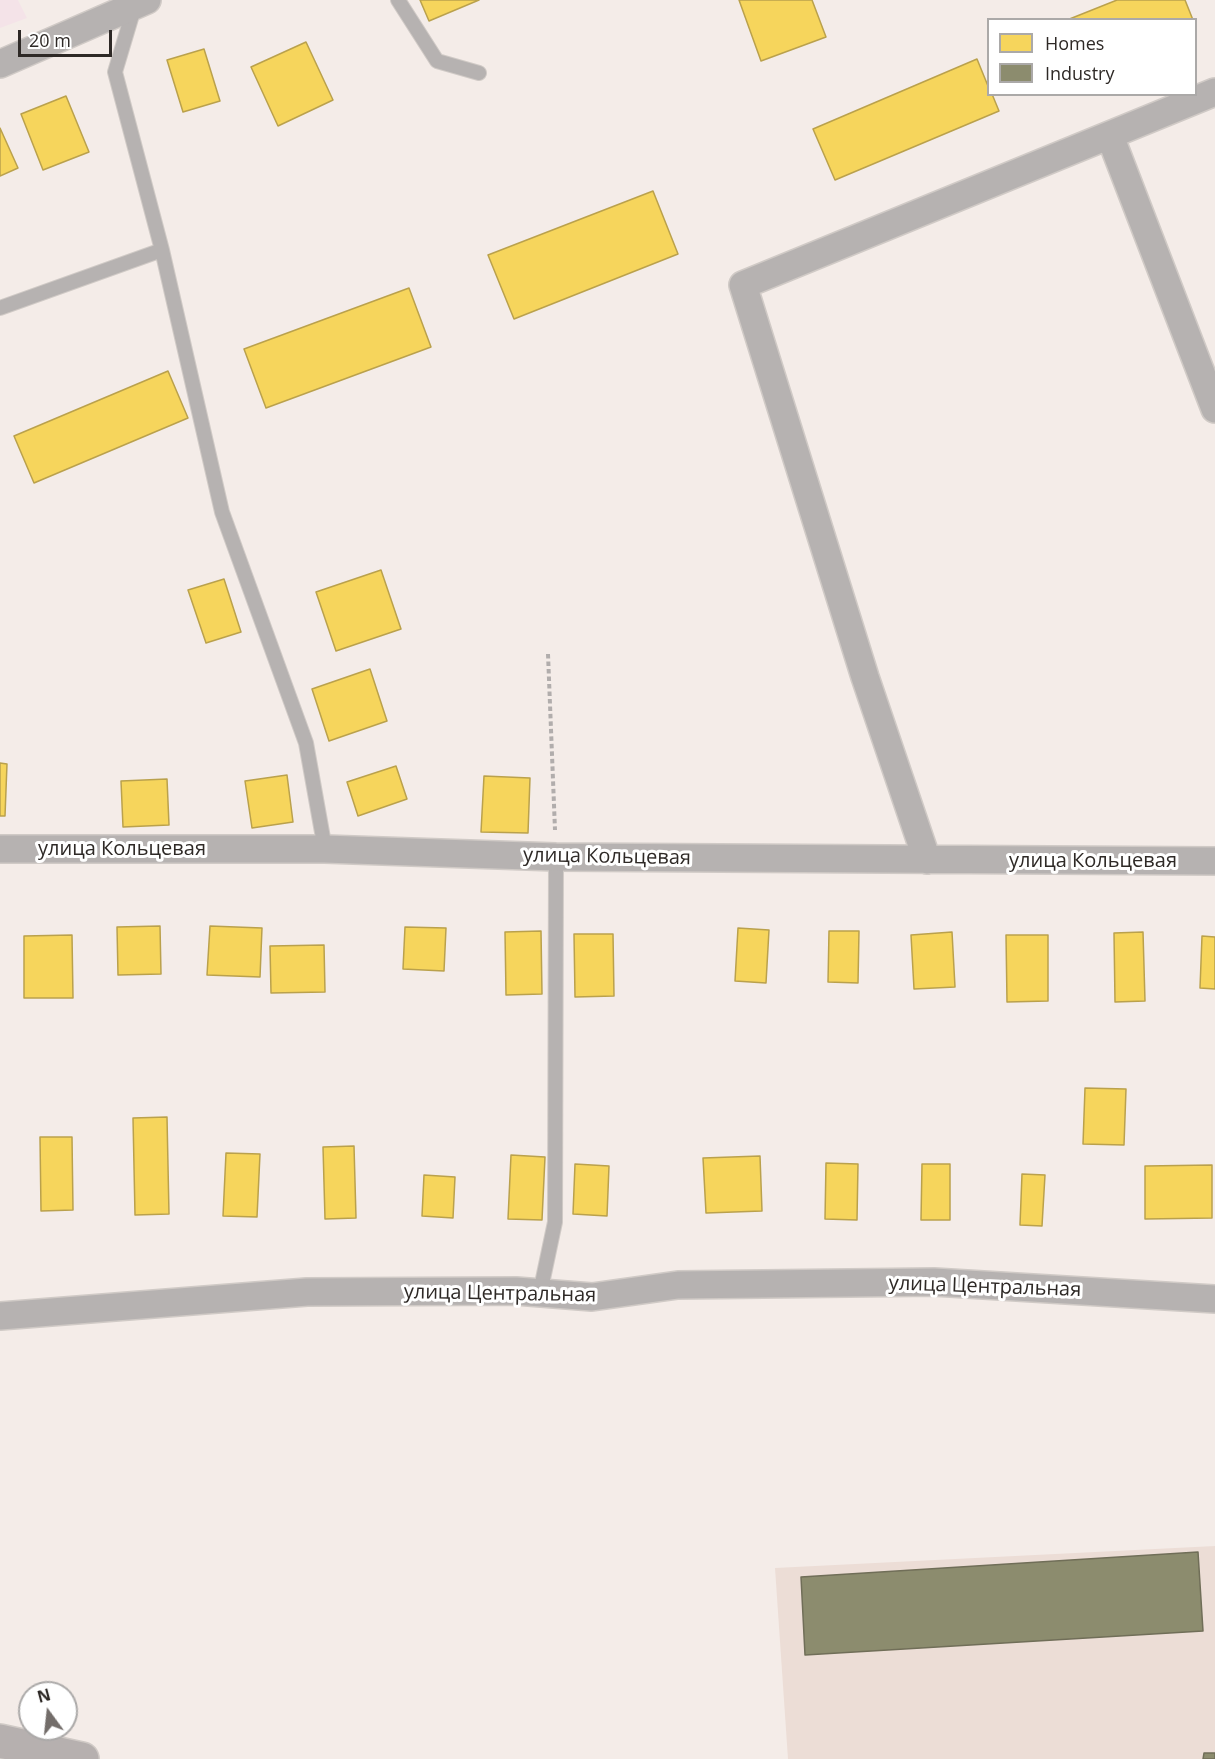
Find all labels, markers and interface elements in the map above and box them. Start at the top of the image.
scale bar [21,18,116,56]
legend [987,18,1197,96]
text: 20 m [29,28,71,52]
text: Homes [1045,31,1104,55]
text: Industry [1045,61,1115,85]
street label: улица Кольцевая [38,837,206,861]
street label: улица Кольцевая [523,844,691,870]
street label: улица Кольцевая [1009,849,1177,873]
street label: улица Центральная [888,1272,1082,1302]
street label: улица Центральная [404,1280,596,1308]
north arrow [18,1681,78,1741]
text: N [35,1683,53,1708]

